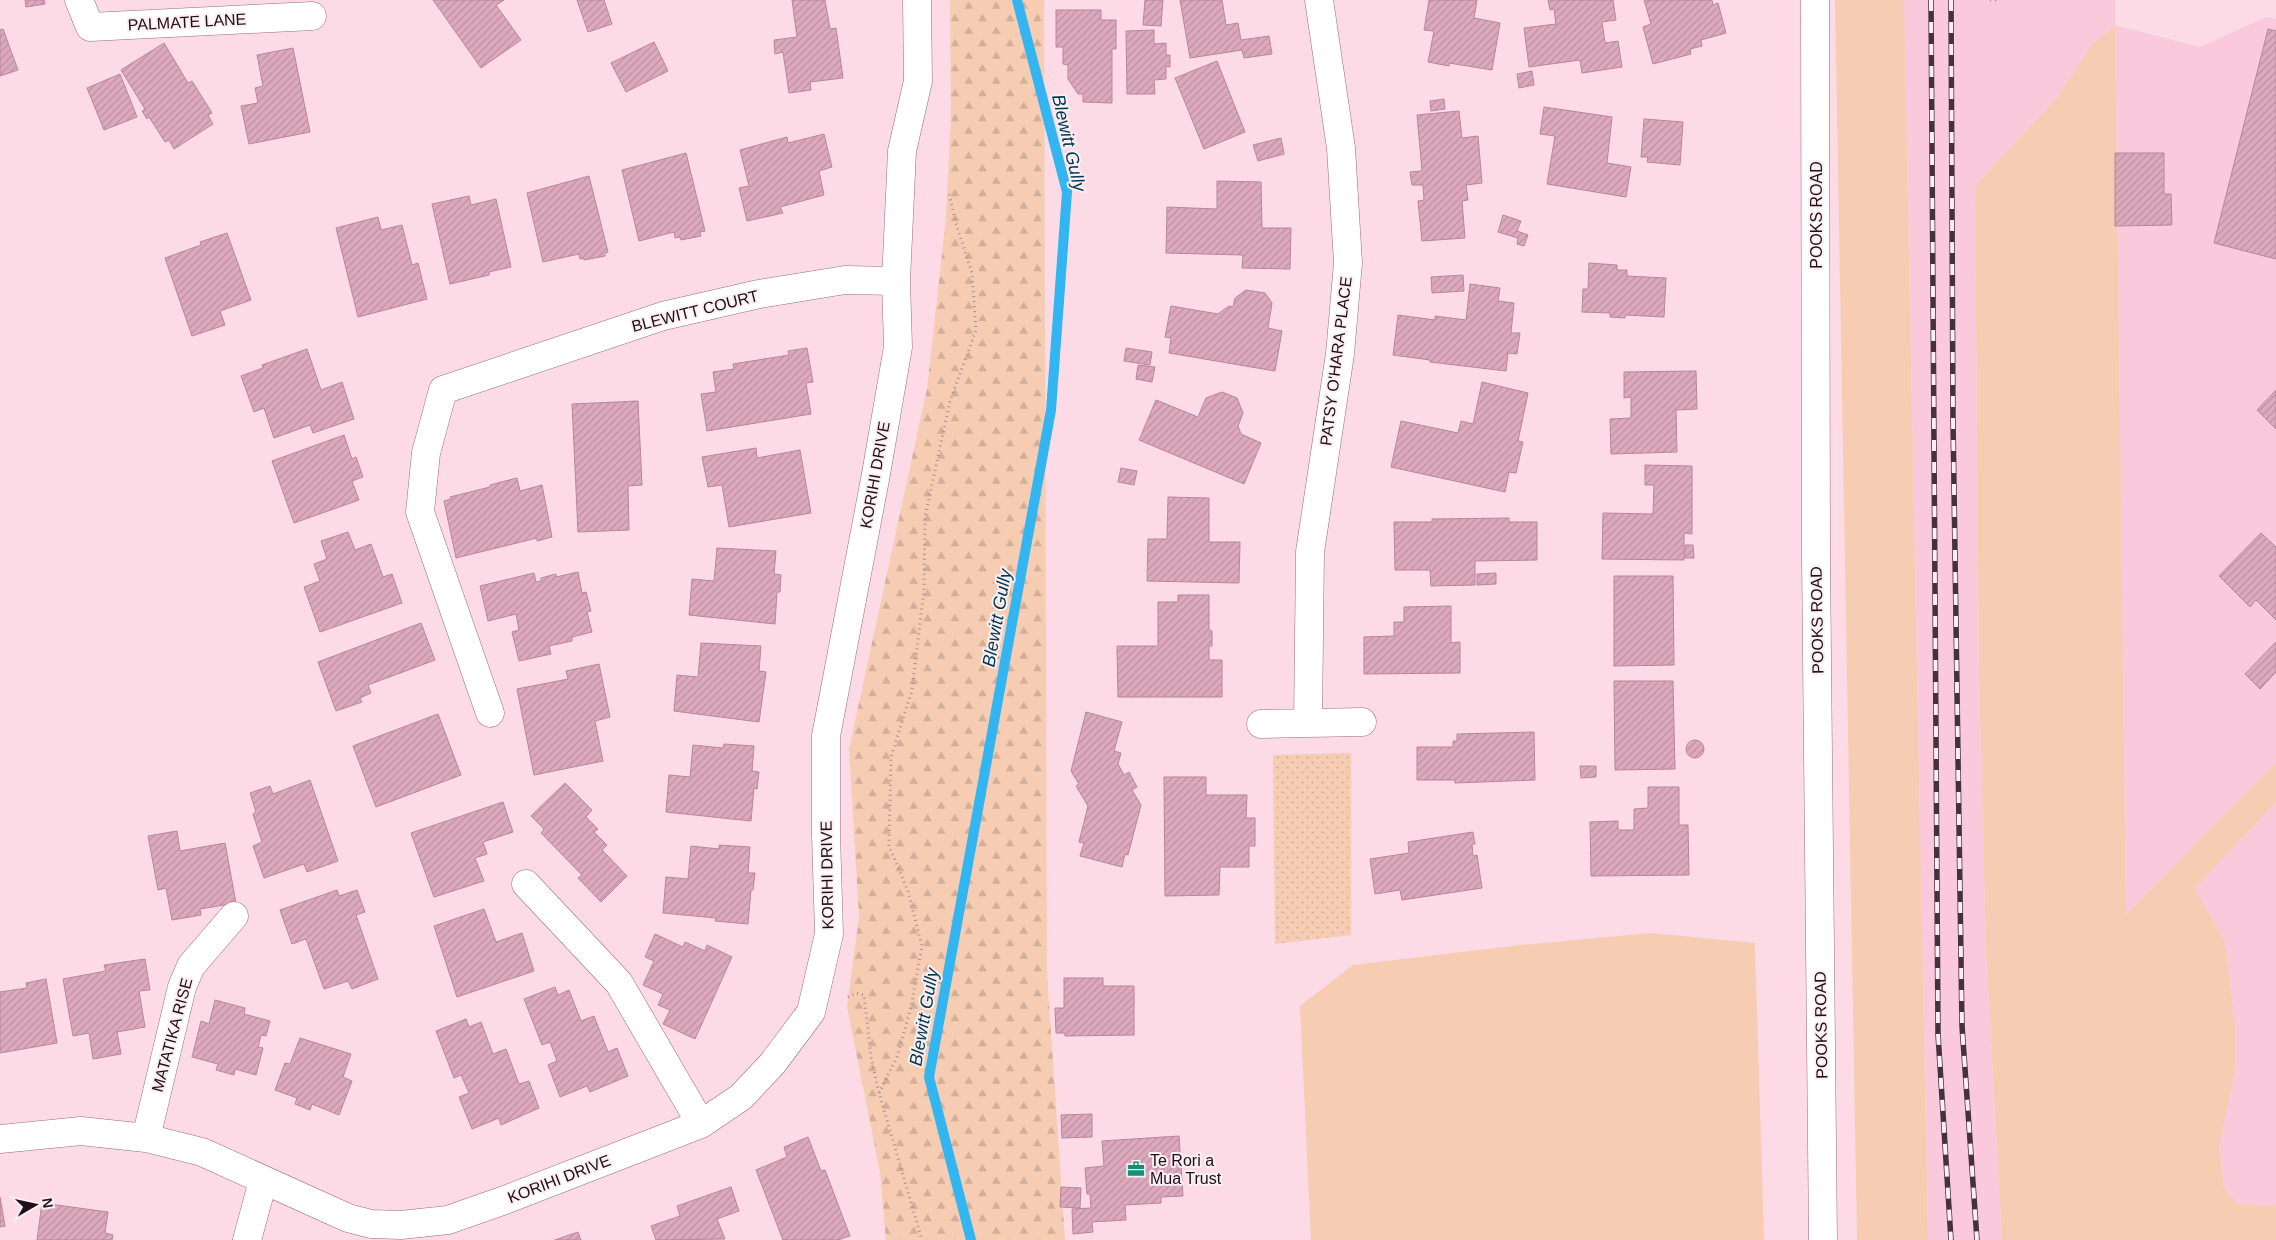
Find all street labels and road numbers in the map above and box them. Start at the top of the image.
street label: PALMATE LANE [127,10,247,34]
street label: POOKS ROAD [1808,161,1825,269]
street label: PATSY O'HARA PLACE [1317,275,1355,447]
street label: BLEWITT COURT [630,287,760,335]
street label: KORIHI DRIVE [857,420,893,530]
street label: POOKS ROAD [1808,566,1826,674]
street label: KORIHI DRIVE [818,821,836,929]
street label: POOKS ROAD [1812,971,1830,1079]
street label: MATATIKA RISE [149,976,195,1094]
street label: KORIHI DRIVE [505,1152,613,1206]

